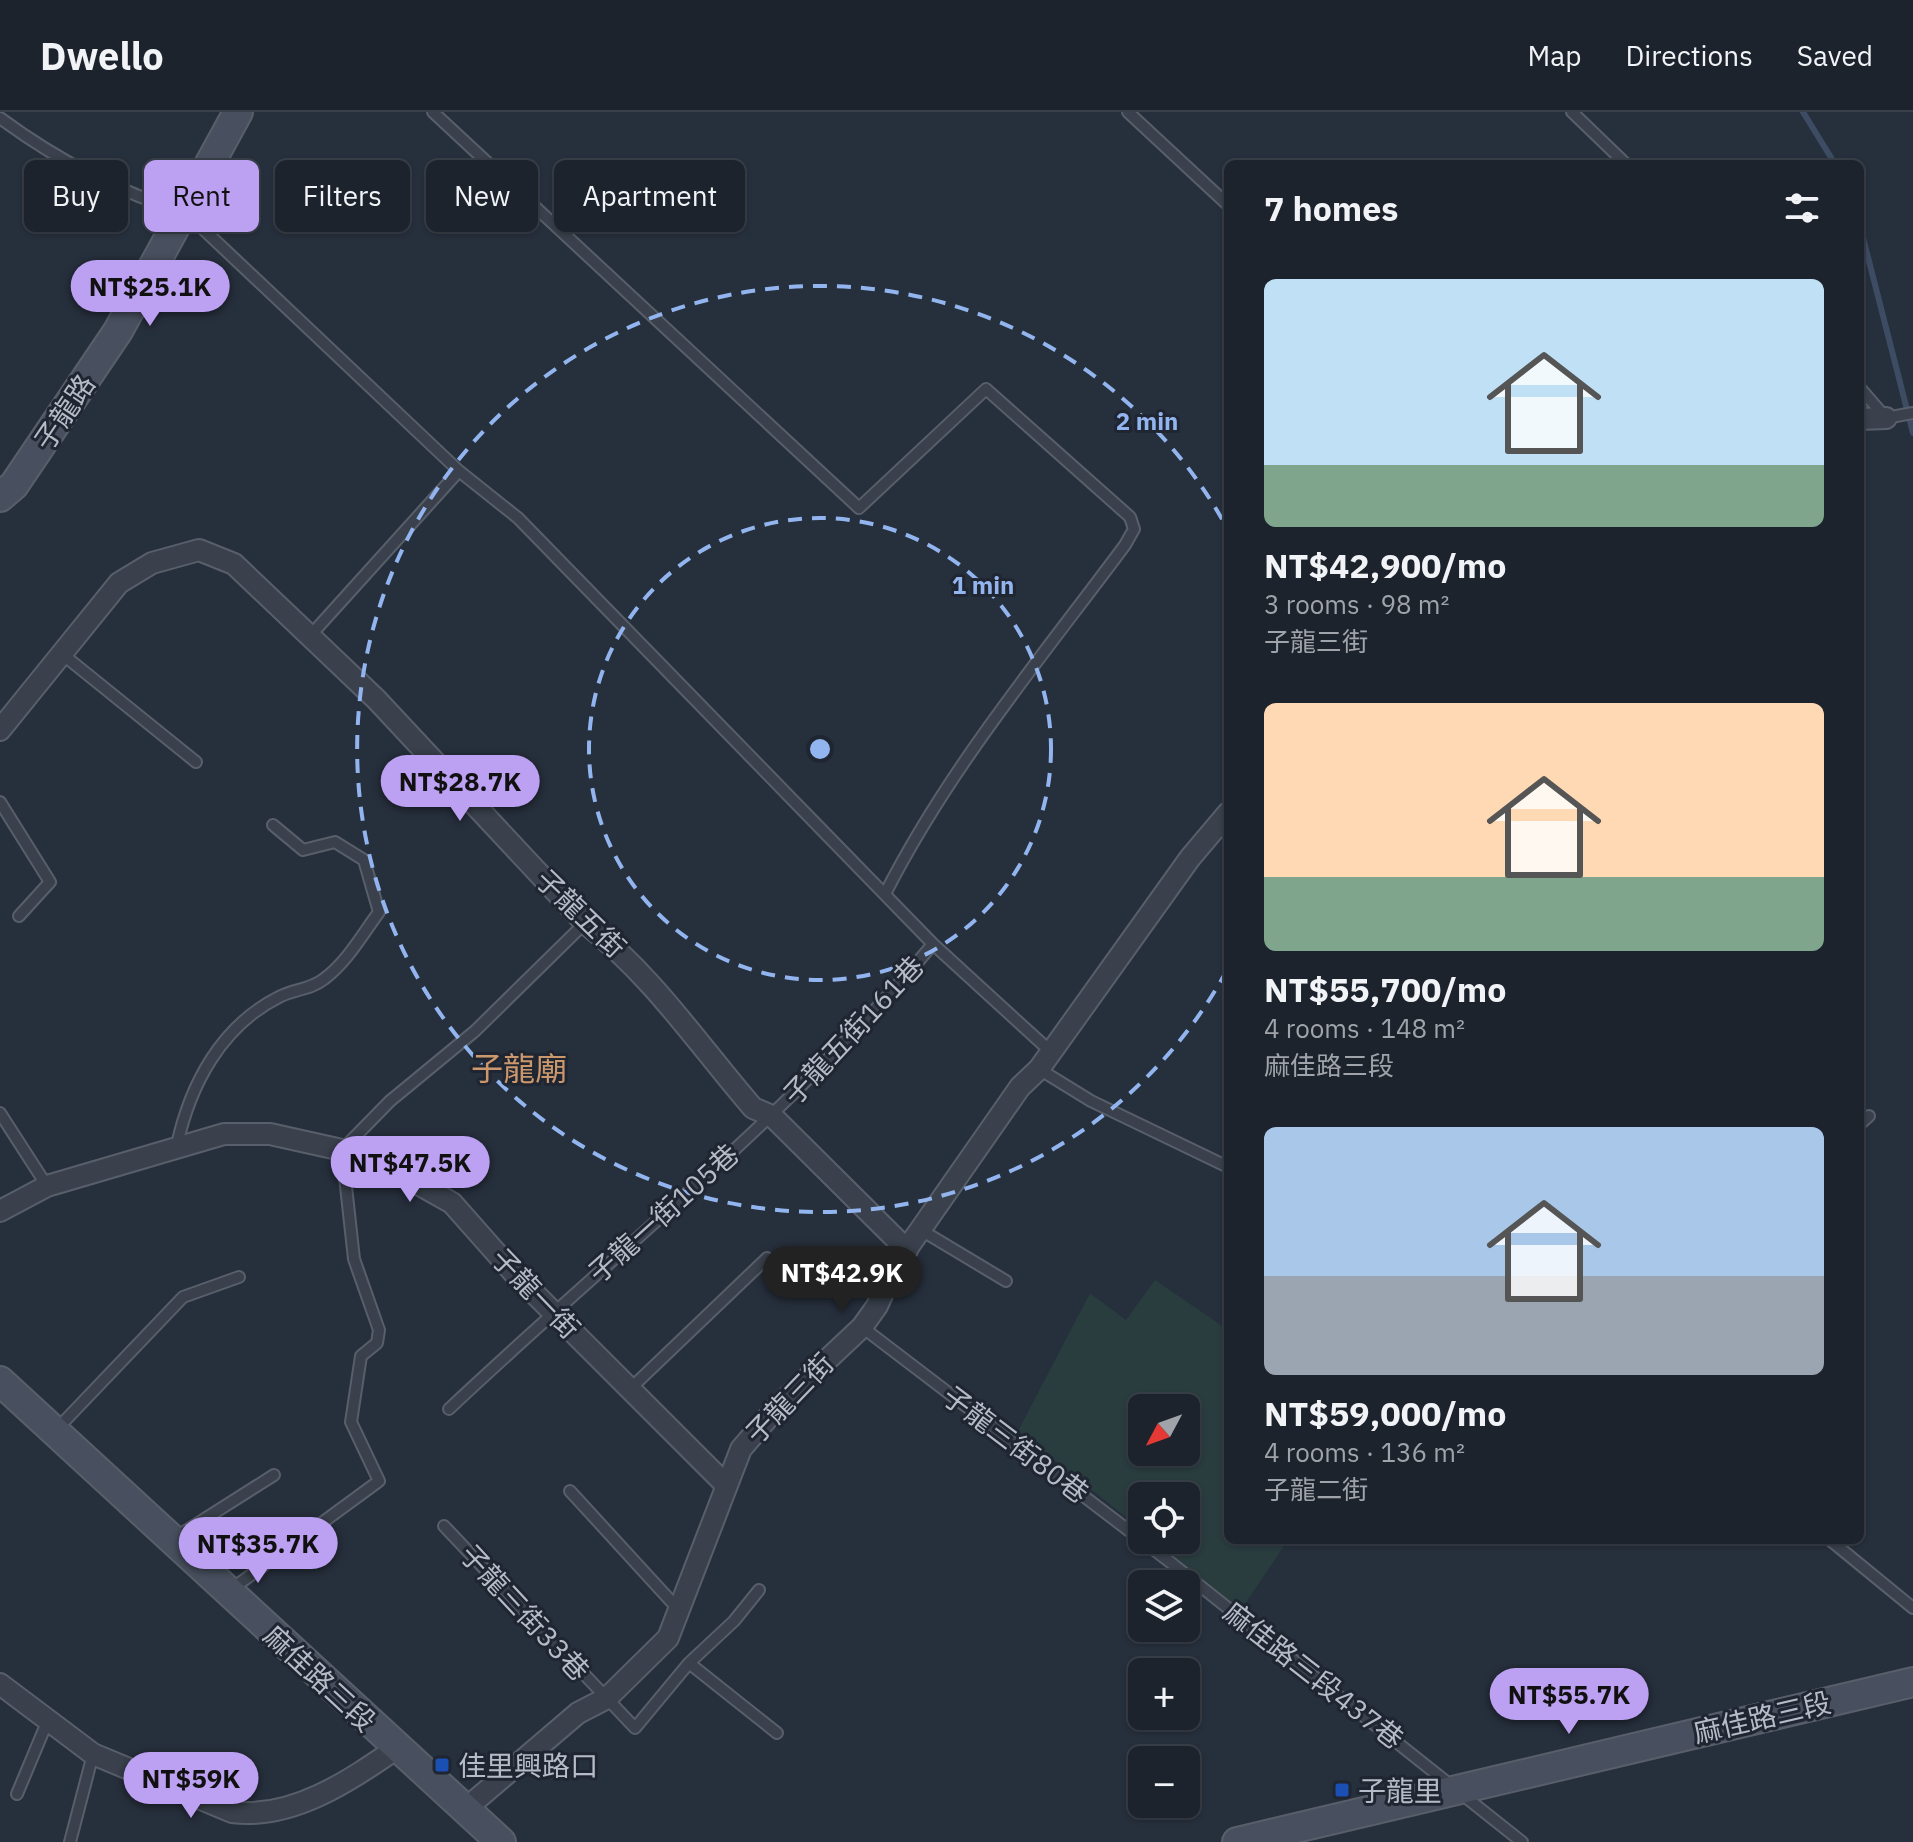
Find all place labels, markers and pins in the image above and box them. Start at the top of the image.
pin: NT$25.1K [67,260,233,328]
centre of rings [806,735,834,763]
pin: NT$28.7K [377,755,543,823]
pin: NT$47.5K [327,1136,493,1204]
pin: NT$42.9K [759,1246,925,1314]
pin: NT$35.7K [175,1517,341,1585]
pin: NT$55.7K [1486,1668,1652,1736]
place label: 佳里興路口 [458,1747,598,1784]
pin: NT$59K [126,1752,256,1820]
marker: 佳里興路口 [433,1756,451,1774]
place label: 子龍里 [1358,1772,1442,1809]
marker: 子龍里 [1333,1781,1351,1799]

